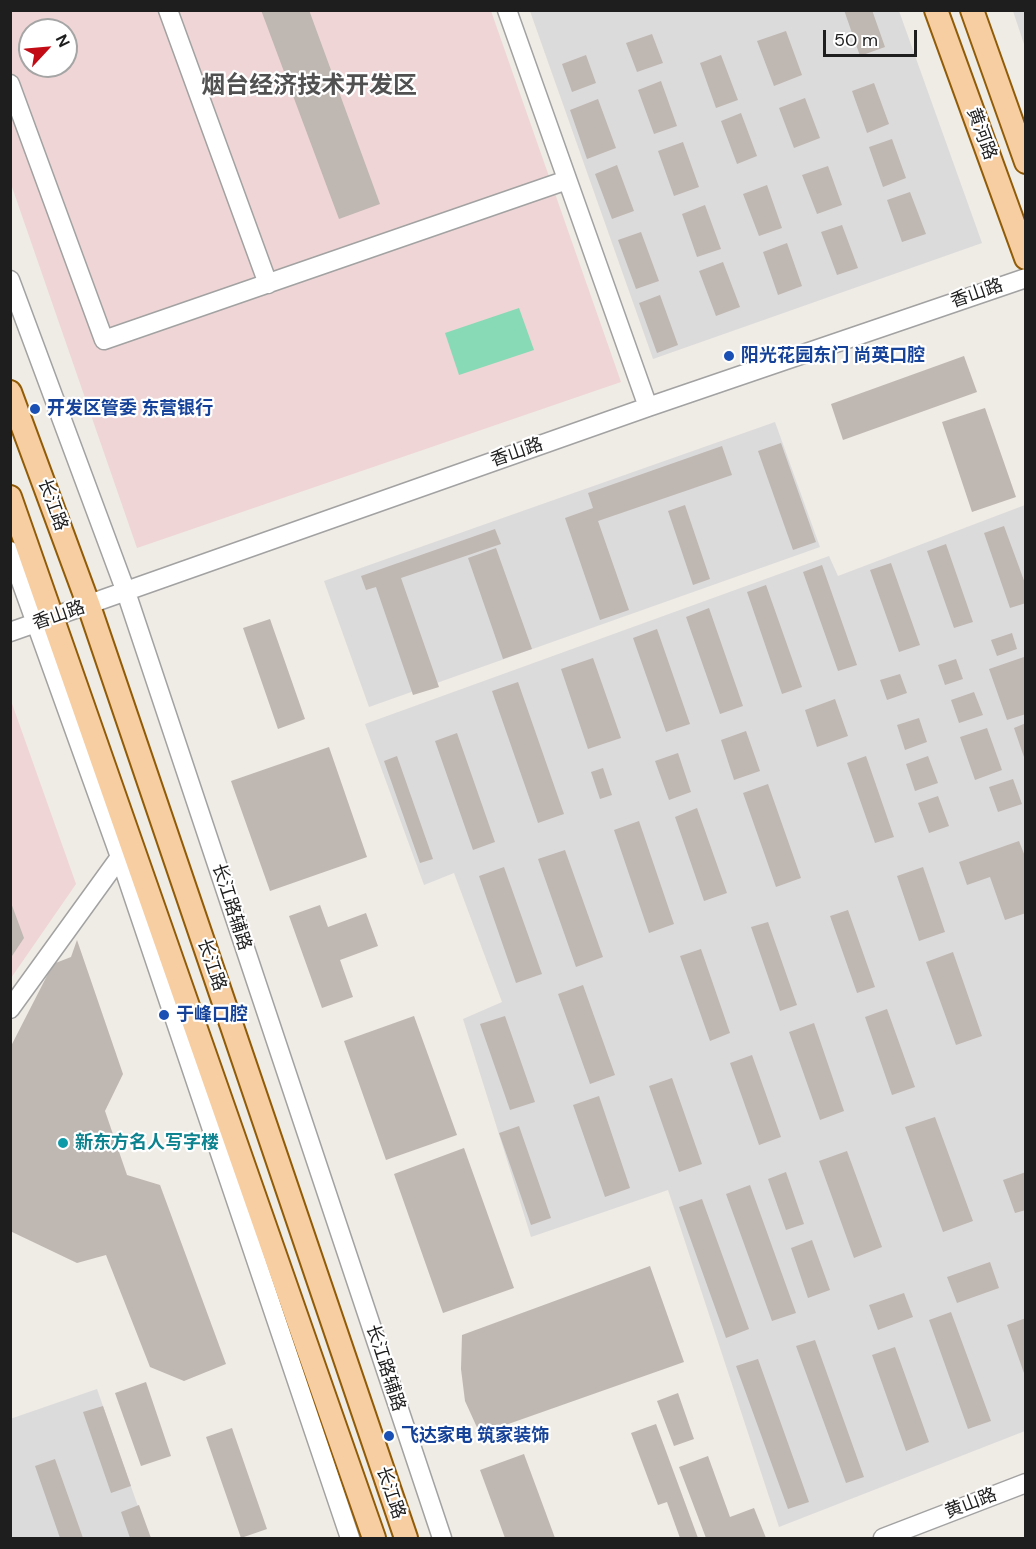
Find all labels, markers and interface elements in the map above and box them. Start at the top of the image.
north arrow [18,18,78,78]
scale bar [826,18,920,56]
text: 50 m [834,28,878,52]
text: N [51,31,75,51]
district label: 烟台经济技术开发区 [201,73,417,101]
street label: 黄河路 [962,105,1000,163]
street label: 香山路 [948,275,1006,313]
place label: 阳光花园东门 尚英口腔 [741,345,925,367]
marker: 阳光花园东门 尚英口腔 [722,349,736,363]
place label: 开发区管委 东营银行 [47,398,213,420]
marker: 开发区管委 东营银行 [28,402,42,416]
street label: 香山路 [488,434,546,472]
street label: 长江路 [33,476,71,534]
street label: 香山路 [30,597,88,635]
street label: 长江路辅路 [207,861,255,953]
street label: 长江路 [192,936,230,994]
place label: 于峰口腔 [176,1004,248,1026]
marker: 于峰口腔 [157,1008,171,1022]
place label: 新东方名人写字楼 [75,1132,219,1154]
marker: 新东方名人写字楼 [56,1136,70,1150]
street label: 长江路辅路 [361,1322,409,1414]
place label: 飞达家电 筑家装饰 [401,1425,549,1447]
marker: 飞达家电 筑家装饰 [382,1429,396,1443]
street label: 长江路 [371,1464,409,1522]
street label: 黄山路 [942,1484,1000,1524]

